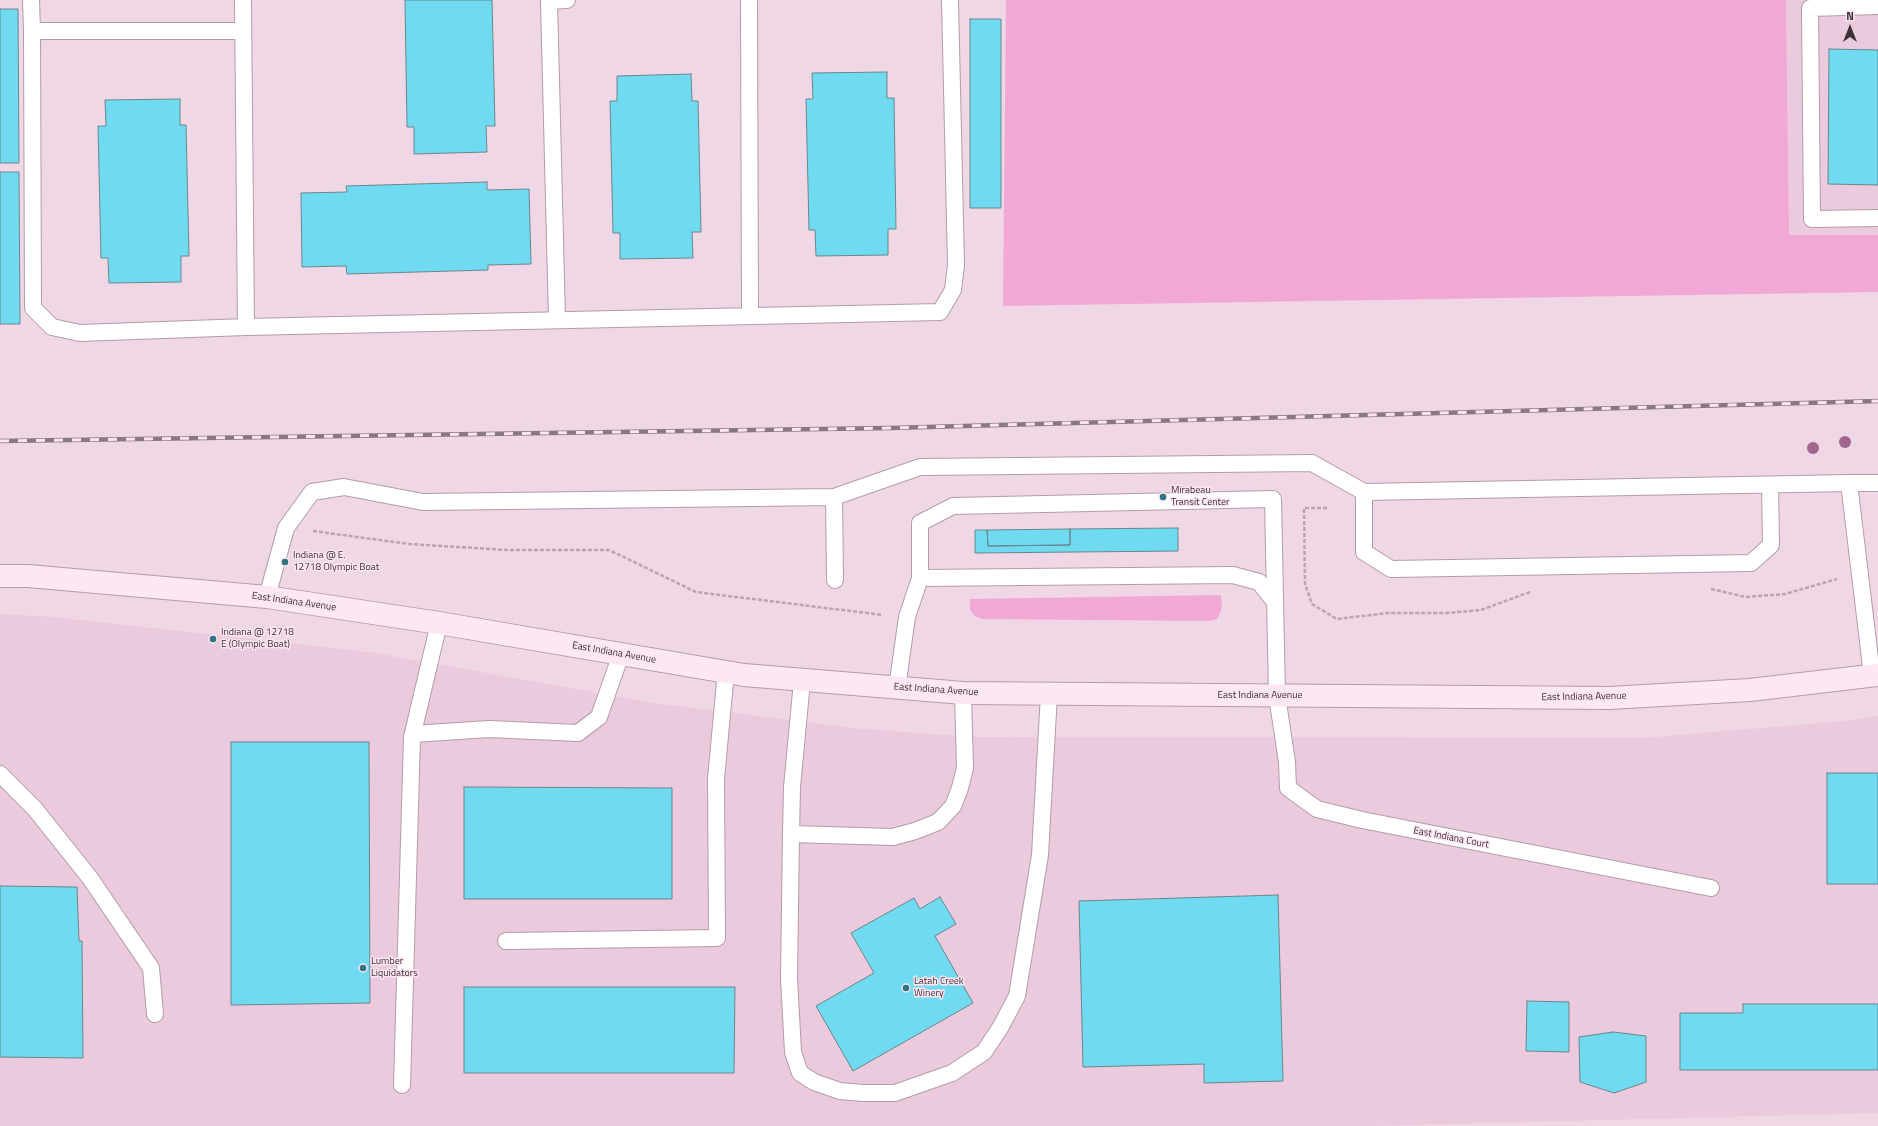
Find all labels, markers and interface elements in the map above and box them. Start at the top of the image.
north arrow [1830,8,1870,48]
text: N [1846,8,1854,24]
place label: Mirabeau Transit Center [1171,485,1230,508]
marker: Mirabeau Transit Center [1158,492,1168,502]
place label: Indiana @ E. 12718 Olympic Boat [293,550,379,574]
marker: Indiana @ E. 12718 Olympic Boat [280,557,290,567]
street label: East Indiana Avenue [251,590,337,614]
place label: Indiana @ 12718 E (Olympic Boat) [221,627,294,650]
marker: Indiana @ 12718 E (Olympic Boat) [208,634,218,644]
street label: East Indiana Avenue [571,640,657,666]
street label: East Indiana Avenue [893,681,979,699]
street label: East Indiana Avenue [1217,690,1303,702]
street label: East Indiana Avenue [1541,690,1627,704]
street label: East Indiana Court [1412,825,1490,851]
place label: Lumber Liquidators [371,956,418,980]
marker: Lumber Liquidators [358,963,368,973]
place label: Latah Creek Winery [914,976,964,1000]
marker: Latah Creek Winery [901,983,911,993]

